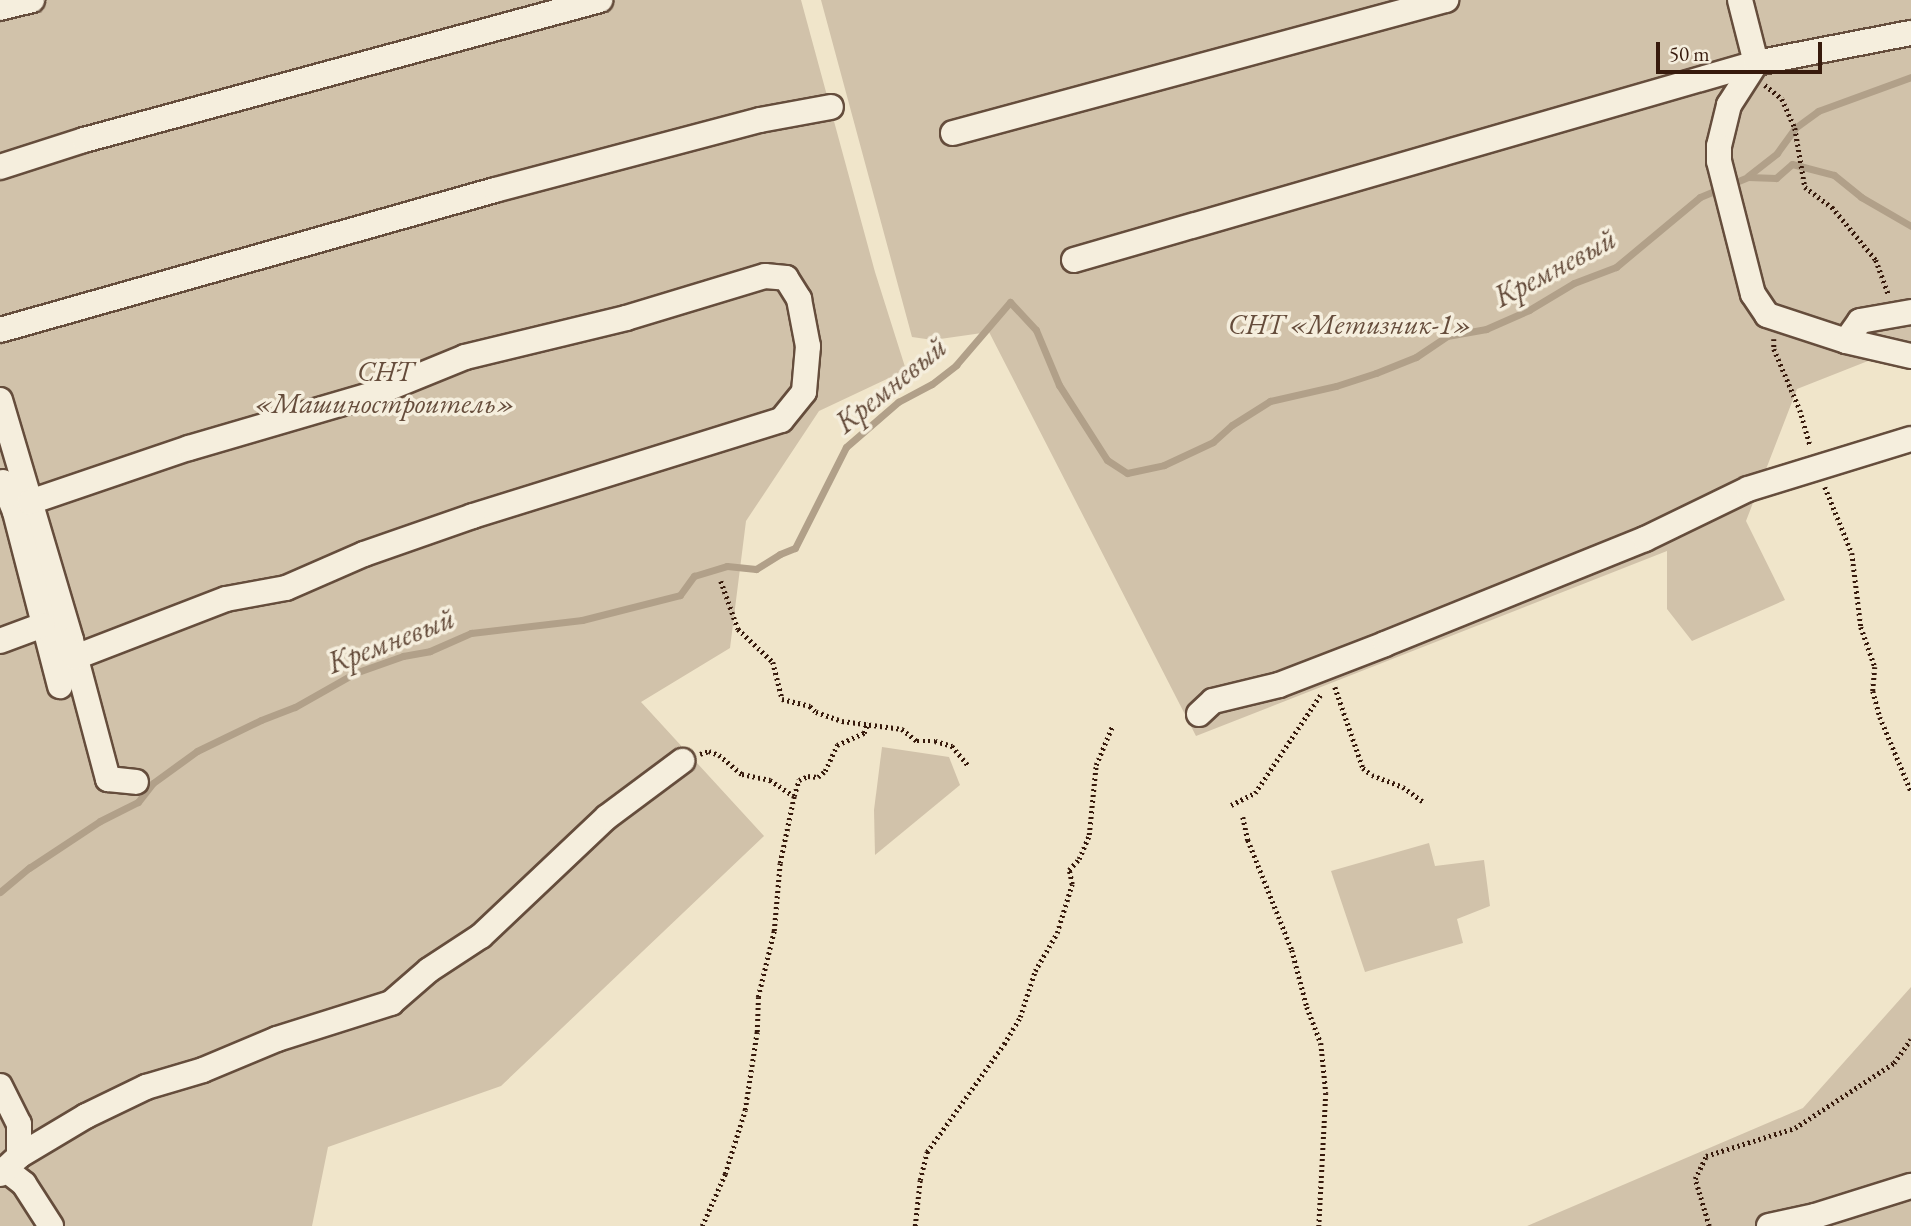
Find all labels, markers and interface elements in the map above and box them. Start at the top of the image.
scale bar [1659,28,1825,72]
text: 50 m [1669,40,1710,67]
water label: Кремневый [1488,221,1622,315]
park label: СНТ «Метизник-1» [1228,307,1472,341]
water label: Кремневый [828,329,954,441]
park label: СНТ «Машиностроитель» [255,354,515,420]
water label: Кремневый [322,600,460,682]

